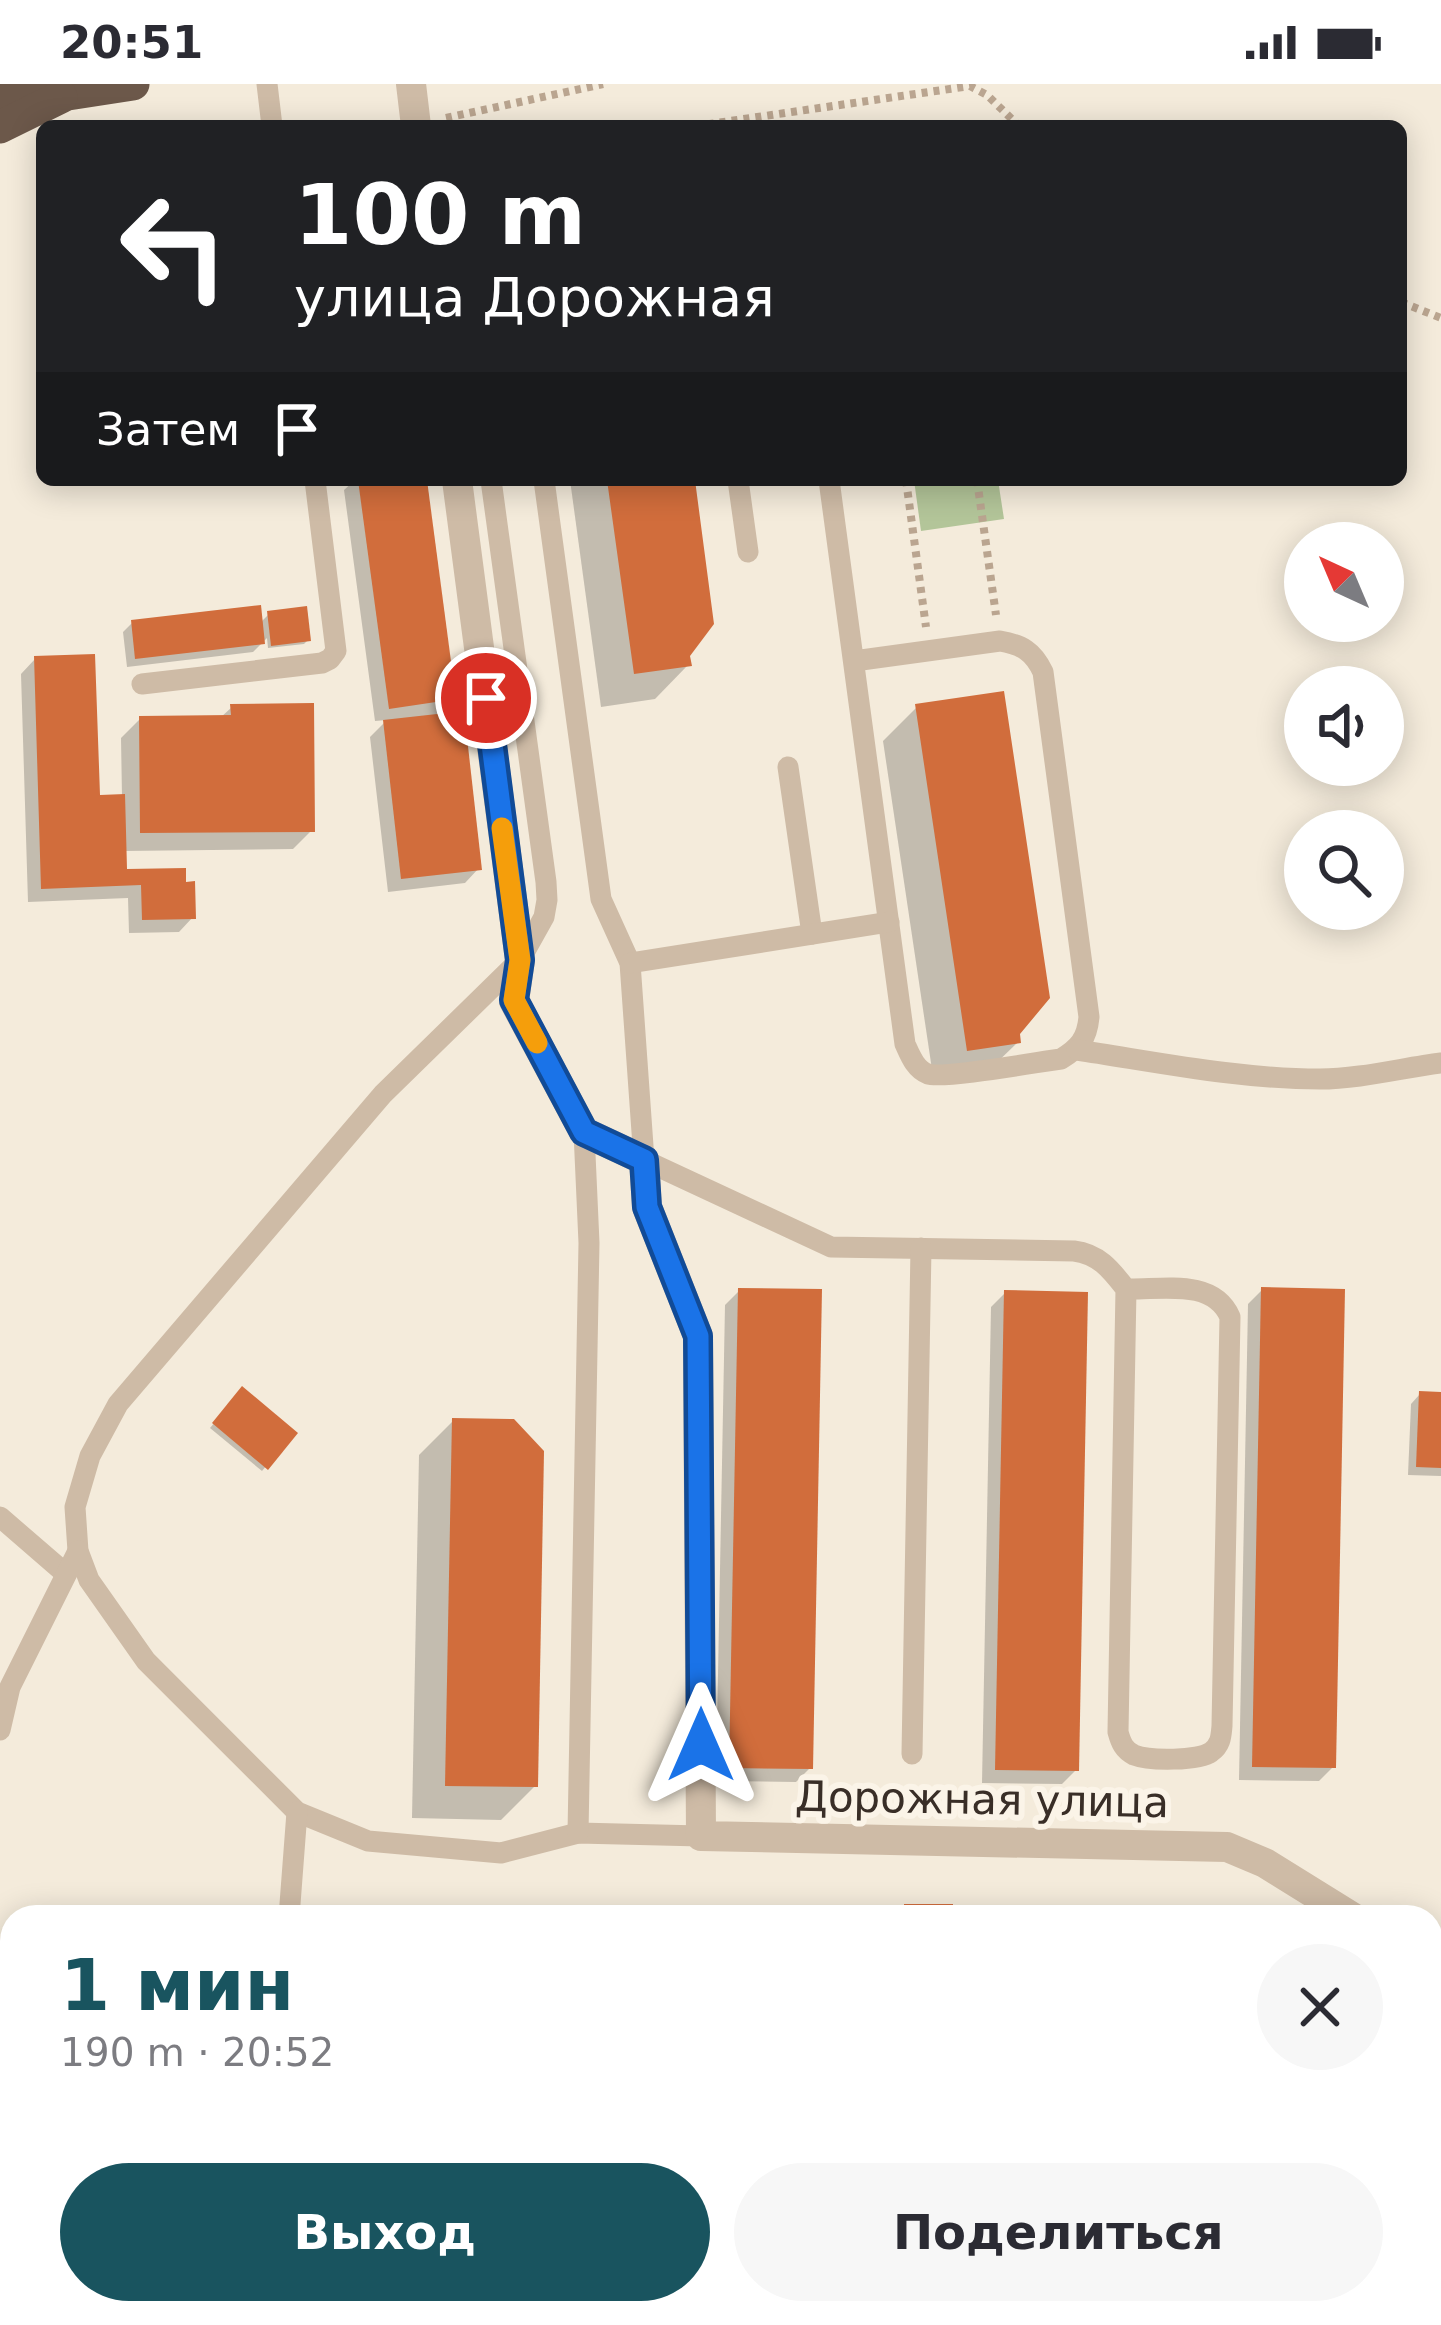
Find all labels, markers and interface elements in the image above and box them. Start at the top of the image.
text: 20:51 [60,16,203,69]
text: 100 m [294,166,586,264]
icon: left [96,168,252,324]
text: улица Дорожная [294,266,775,329]
icon: arrive [264,396,330,462]
text: Затем [96,403,240,456]
north arrow [1284,522,1404,642]
map controls [1284,522,1404,930]
pin [435,647,537,749]
icon: arrive [453,665,519,731]
button: sound [1284,666,1404,786]
button: search [1284,810,1404,930]
position arrow [638,1682,764,1808]
street label: Дорожная улица [795,1772,1169,1827]
text: 1 мин [60,1943,294,2027]
button: close [1257,1944,1383,2070]
text: 190 m · 20:52 [60,2030,334,2075]
button: Выход [60,2163,710,2301]
button: Поделиться [734,2163,1383,2301]

